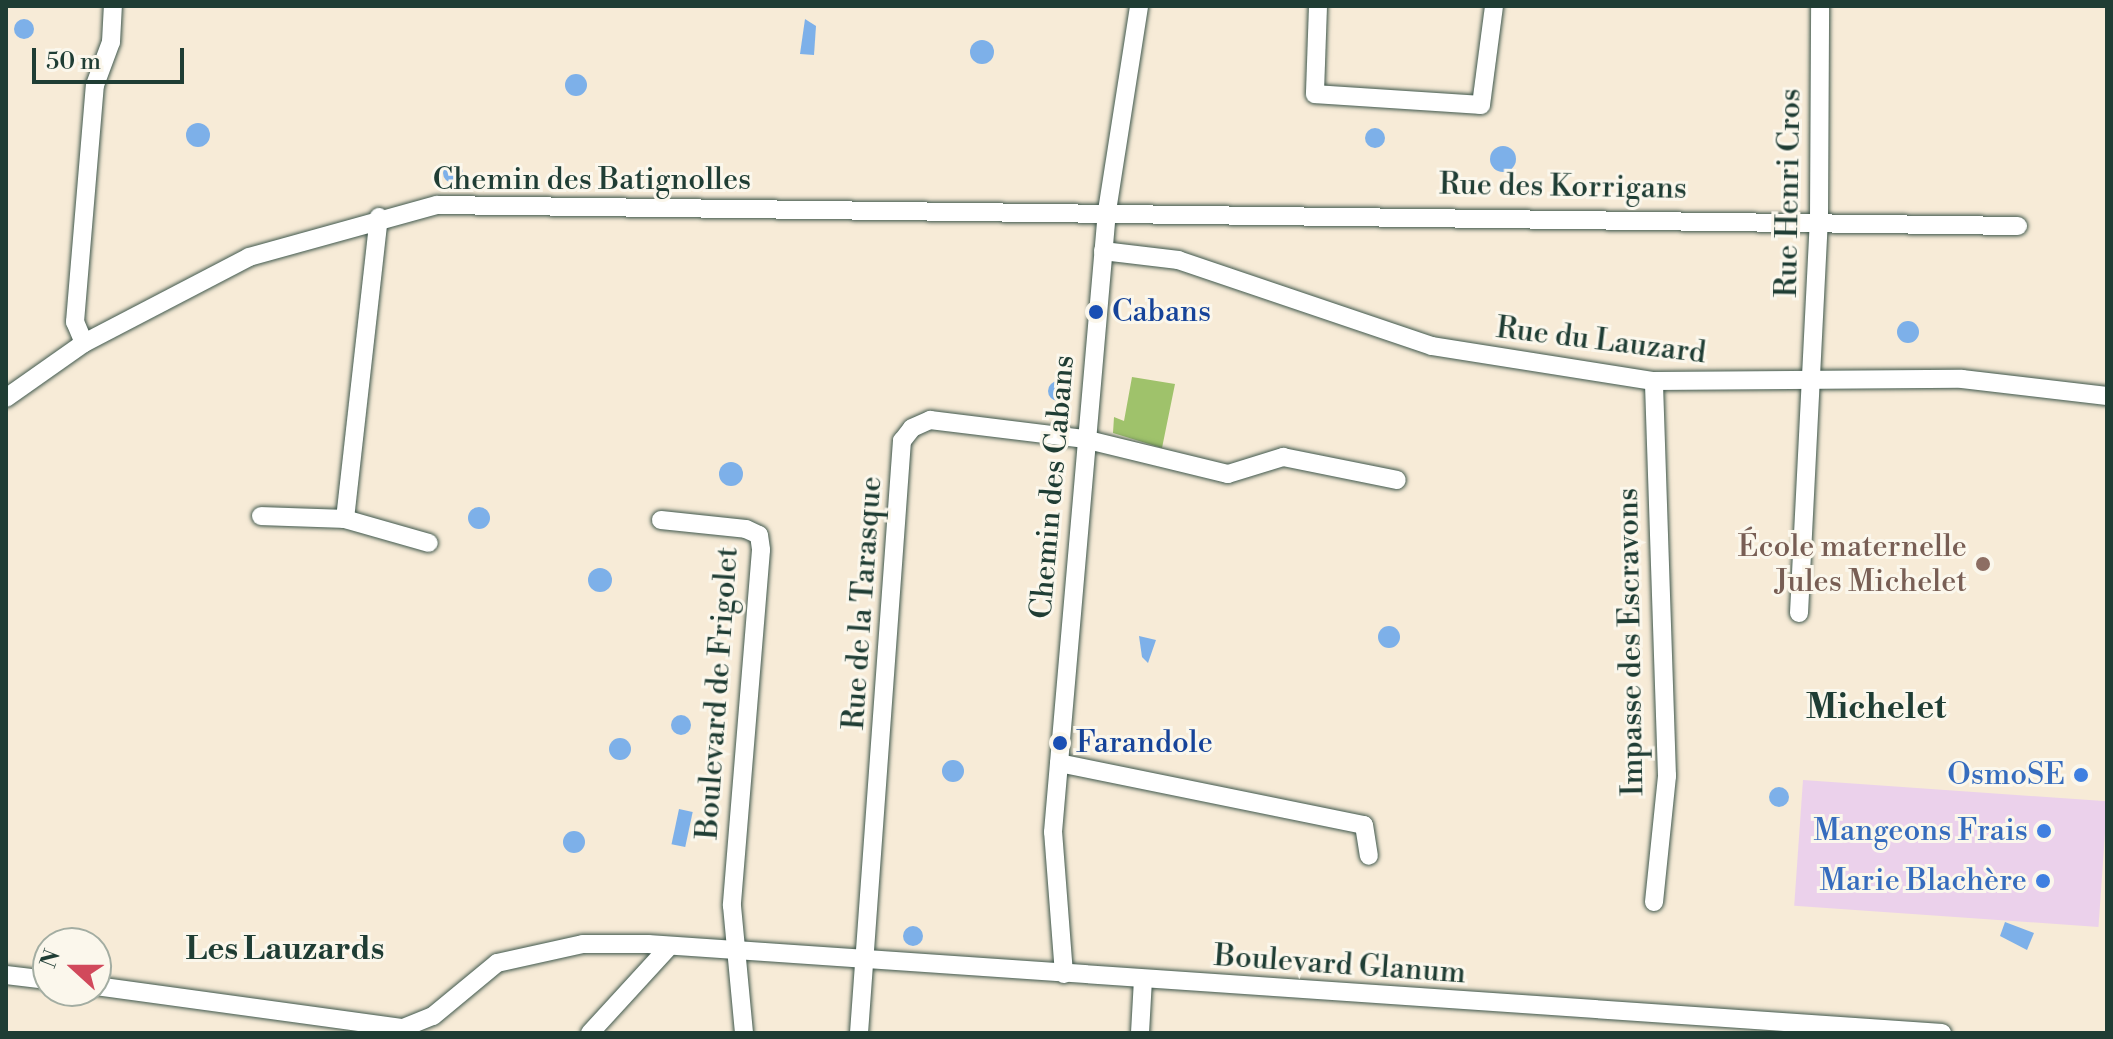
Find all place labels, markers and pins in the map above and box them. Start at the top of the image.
place label: Cabans [1112,294,1211,330]
marker: Cabans [1087,303,1105,321]
place label: École maternelle Jules Michelet [1738,529,1967,600]
marker: École maternelle Jules Michelet [1974,555,1992,573]
place label: Farandole [1076,725,1213,761]
marker: Farandole [1051,734,1069,752]
place label: OsmoSE [1947,757,2065,793]
marker: OsmoSE [2072,766,2090,784]
place label: Mangeons Frais [1814,813,2028,849]
marker: Mangeons Frais [2035,822,2053,840]
place label: Marie Blachère [1820,863,2027,899]
marker: Marie Blachère [2034,872,2052,890]

